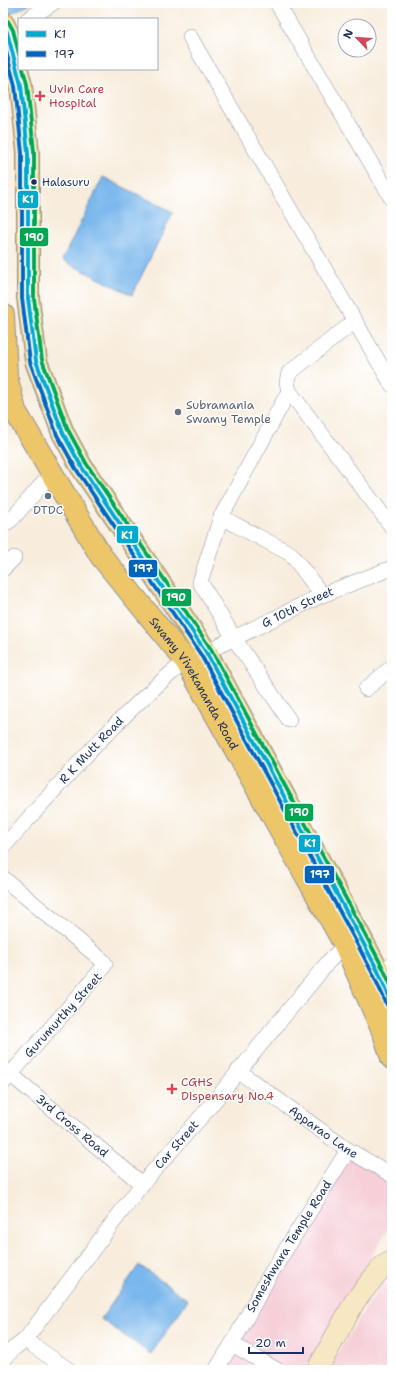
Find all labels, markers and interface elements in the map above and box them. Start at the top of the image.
legend [18,18,158,70]
north arrow [337,18,377,58]
text: K1 [54,26,66,42]
text: N [340,27,357,41]
text: 197 [54,46,75,62]
place label: Uvin Care Hospital [49,81,105,111]
marker: Uvin Care Hospital [34,90,46,102]
place label: Halasuru [42,175,90,190]
marker: Halasuru [29,177,39,187]
line badge: K1 [17,190,39,209]
text: K1 [22,192,34,207]
line badge: 190 [19,227,49,247]
text: 190 [24,230,44,245]
place label: Subramania Swamy Temple [186,397,271,427]
marker: Subramania Swamy Temple [173,407,183,417]
marker: DTDC [43,491,53,501]
place label: DTDC [33,502,63,518]
line badge: K1 [116,525,139,544]
text: K1 [121,528,133,543]
line badge: 197 [128,559,158,578]
text: 197 [133,561,153,576]
street label: G 10th Street [259,583,336,631]
line badge: 190 [161,588,192,607]
text: 190 [166,590,186,605]
street label: Swamy Vivekananda Road [146,614,242,753]
street label: R K Mutt Road [56,713,127,787]
line badge: 190 [284,803,314,822]
text: 190 [289,805,309,820]
line badge: K1 [298,834,321,853]
text: K1 [304,836,316,851]
line badge: 197 [304,865,335,884]
text: 197 [310,867,330,882]
street label: Gurumurthy Street [21,969,105,1061]
place label: CGHS Dispensary No.4 [181,1074,274,1104]
marker: CGHS Dispensary No.4 [166,1083,178,1095]
street label: 3rd Cross Road [32,1091,112,1161]
street label: Apparao Lane [286,1102,361,1162]
street label: Car Street [151,1117,202,1172]
street label: Someshwara Temple Road [243,1177,335,1315]
scale bar [249,1329,303,1355]
text: 20 m [255,1335,286,1351]

